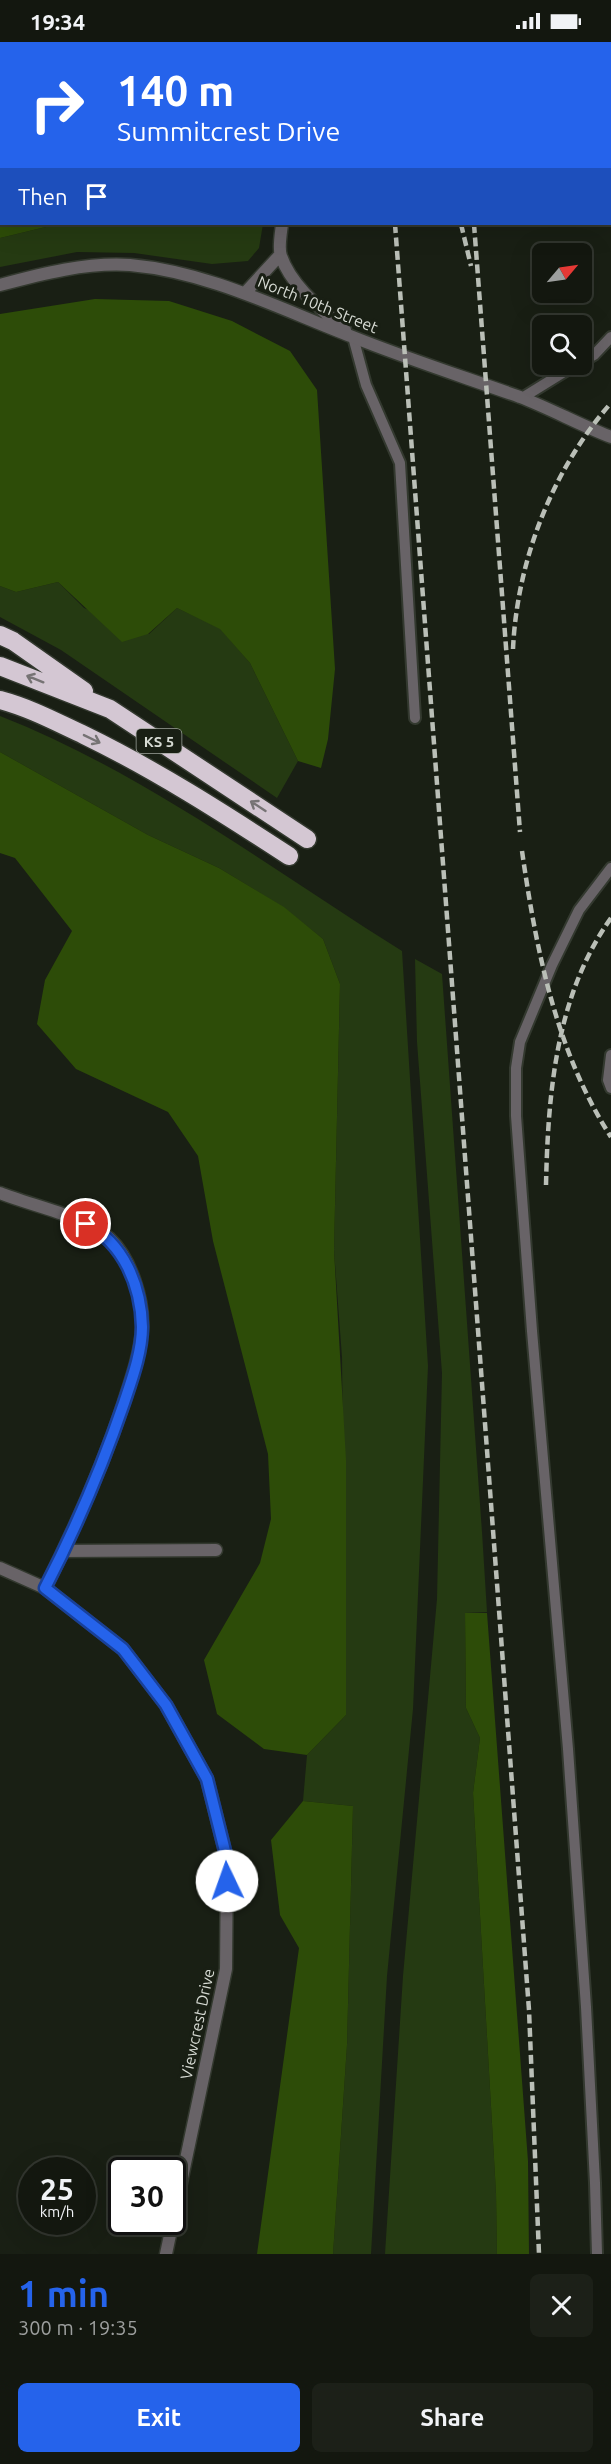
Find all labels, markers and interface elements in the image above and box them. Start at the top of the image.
text: 19:34 [30,9,85,34]
icon: right [18,66,96,144]
text: 140 m [117,67,234,114]
text: Summitcrest Drive [117,116,340,146]
icon: arrive [80,180,113,213]
text: Then [18,184,68,209]
north arrow [532,243,592,303]
map controls [532,243,592,375]
street label: North 10th Street [255,272,381,337]
button: search [532,315,592,375]
one-way arrow [27,673,45,684]
road number: KS 5 [136,729,182,753]
one-way arrow [83,734,101,746]
one-way arrow [250,800,267,812]
pin [60,1198,111,1249]
icon: arrive [69,1207,102,1240]
position arrow [195,1849,259,1913]
street label: Viewcrest Drive [176,1967,218,2081]
speed limit sign: 30 [108,2157,186,2235]
text: 25 [40,2172,74,2206]
text: km/h [40,2203,74,2220]
text: 1 min [18,2273,109,2314]
button: close [530,2274,593,2337]
text: 300 m · 19:35 [18,2316,138,2339]
button: Exit [18,2383,300,2452]
button: Share [312,2383,593,2452]

